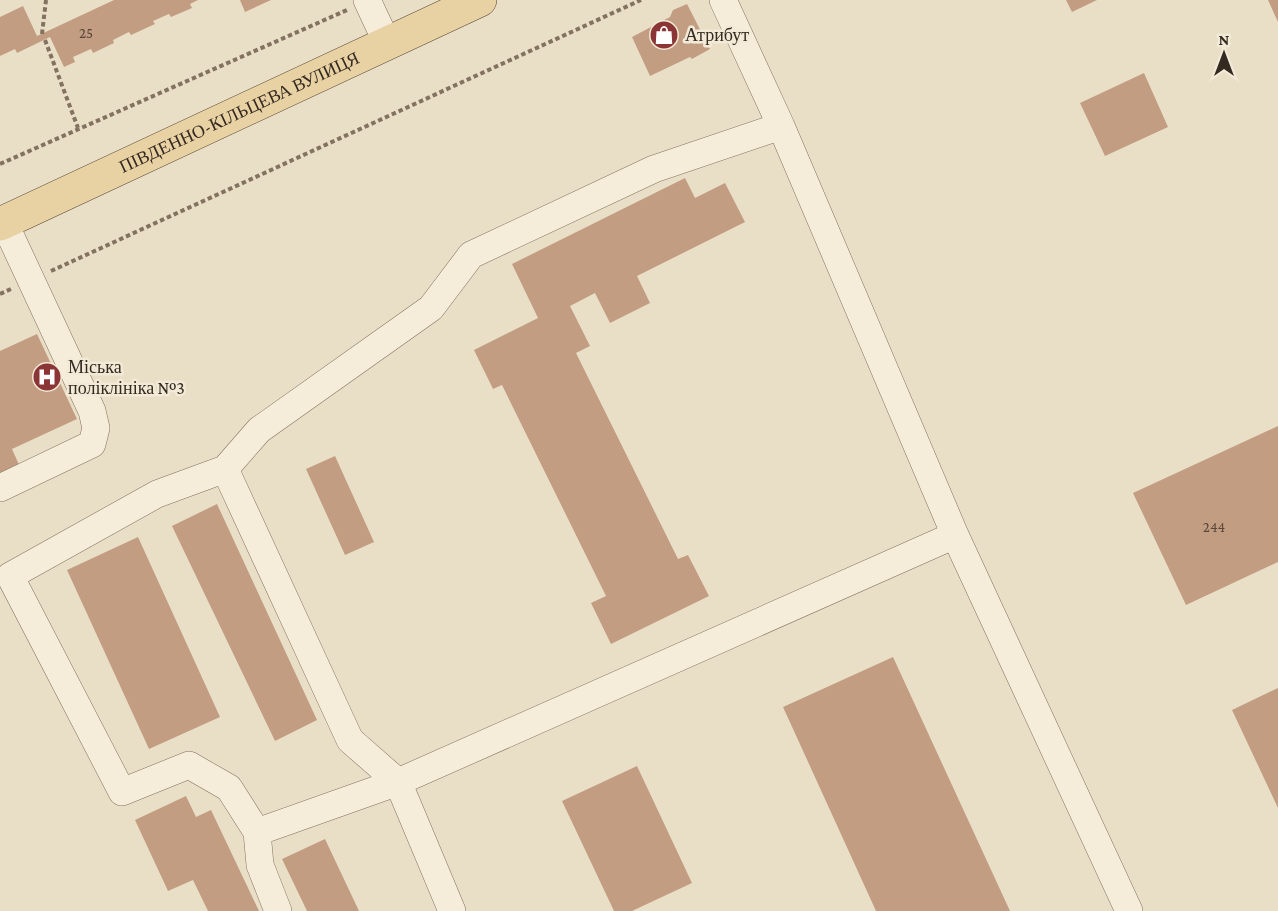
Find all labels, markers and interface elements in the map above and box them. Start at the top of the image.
shop icon: Атрибут [648,19,680,51]
north arrow [1194,24,1254,84]
house number: 25 [79,25,93,41]
place label: Атрибут [685,25,749,45]
text: N [1219,31,1230,48]
street label: ПІВДЕННО-КІЛЬЦЕВА ВУЛИЦЯ [116,48,362,177]
place label: Міська поліклініка №3 [68,357,185,398]
hospital icon: Міська поліклініка №3 [31,361,63,393]
house number: 244 [1203,519,1225,535]

